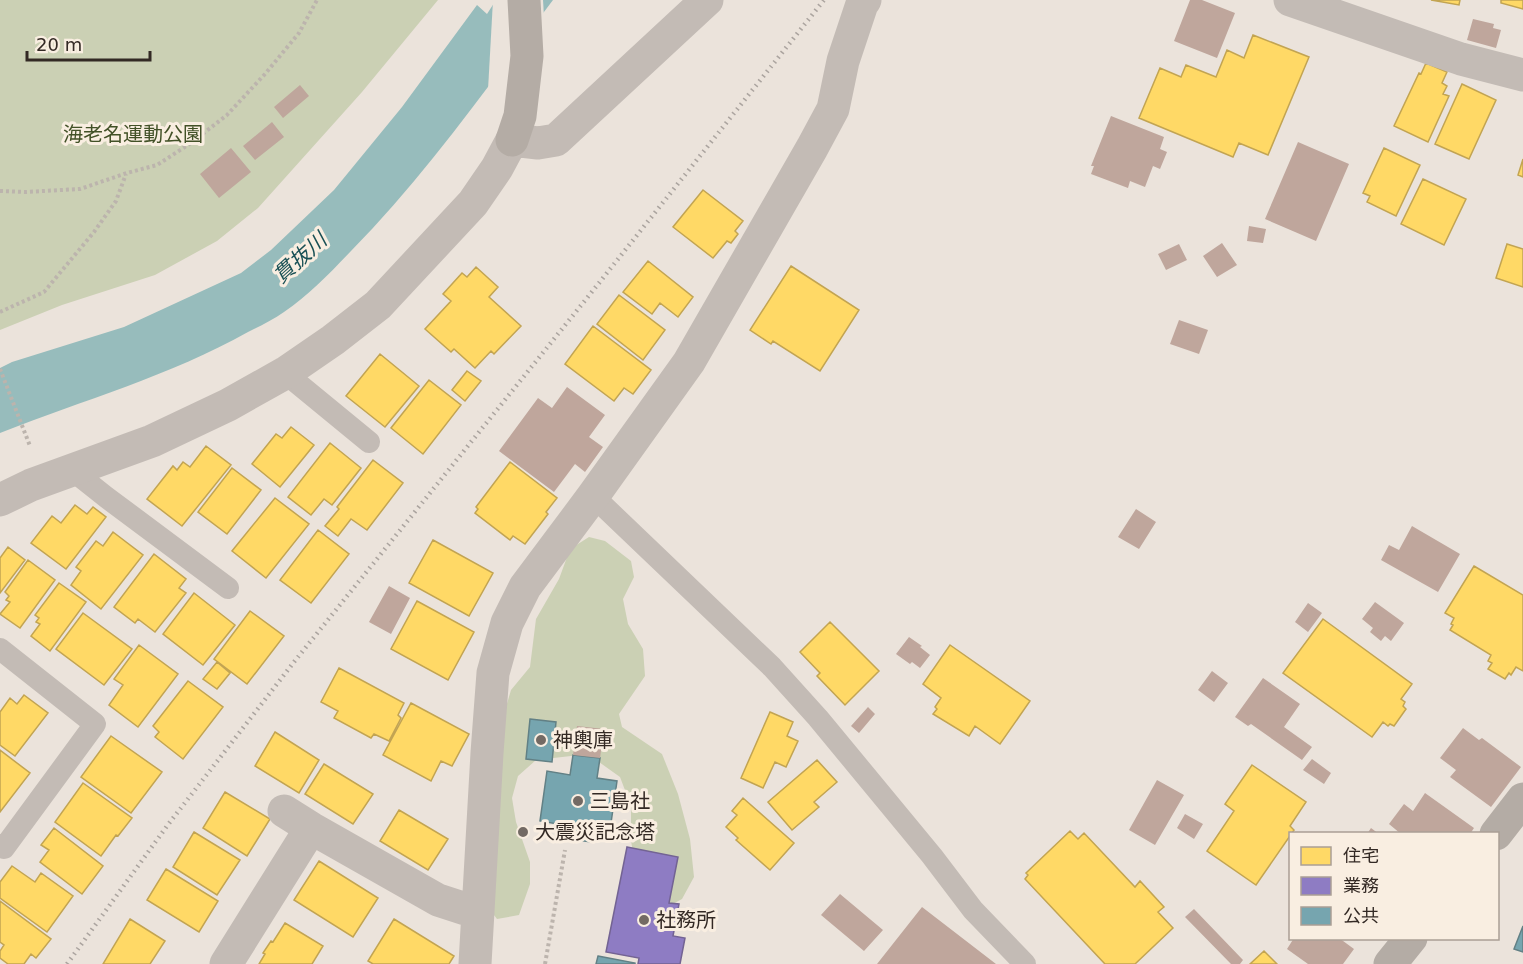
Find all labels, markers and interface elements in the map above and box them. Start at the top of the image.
scale bar [27,24,150,62]
text: 20 m [36,34,82,55]
park label: 海老名運動公園 [63,122,203,146]
water label: 貫抜川 [269,227,333,288]
place label: 神輿庫 [553,728,613,752]
marker: 神輿庫 [534,733,548,747]
place label: 三島社 [590,789,650,813]
marker: 三島社 [571,794,585,808]
place label: 大震災記念塔 [535,820,655,844]
marker: 大震災記念塔 [516,825,530,839]
legend [1289,832,1499,940]
text: 住宅 [1343,845,1379,866]
text: 業務 [1343,875,1379,896]
text: 公共 [1343,905,1379,926]
place label: 社務所 [656,908,716,932]
marker: 社務所 [637,913,651,927]

